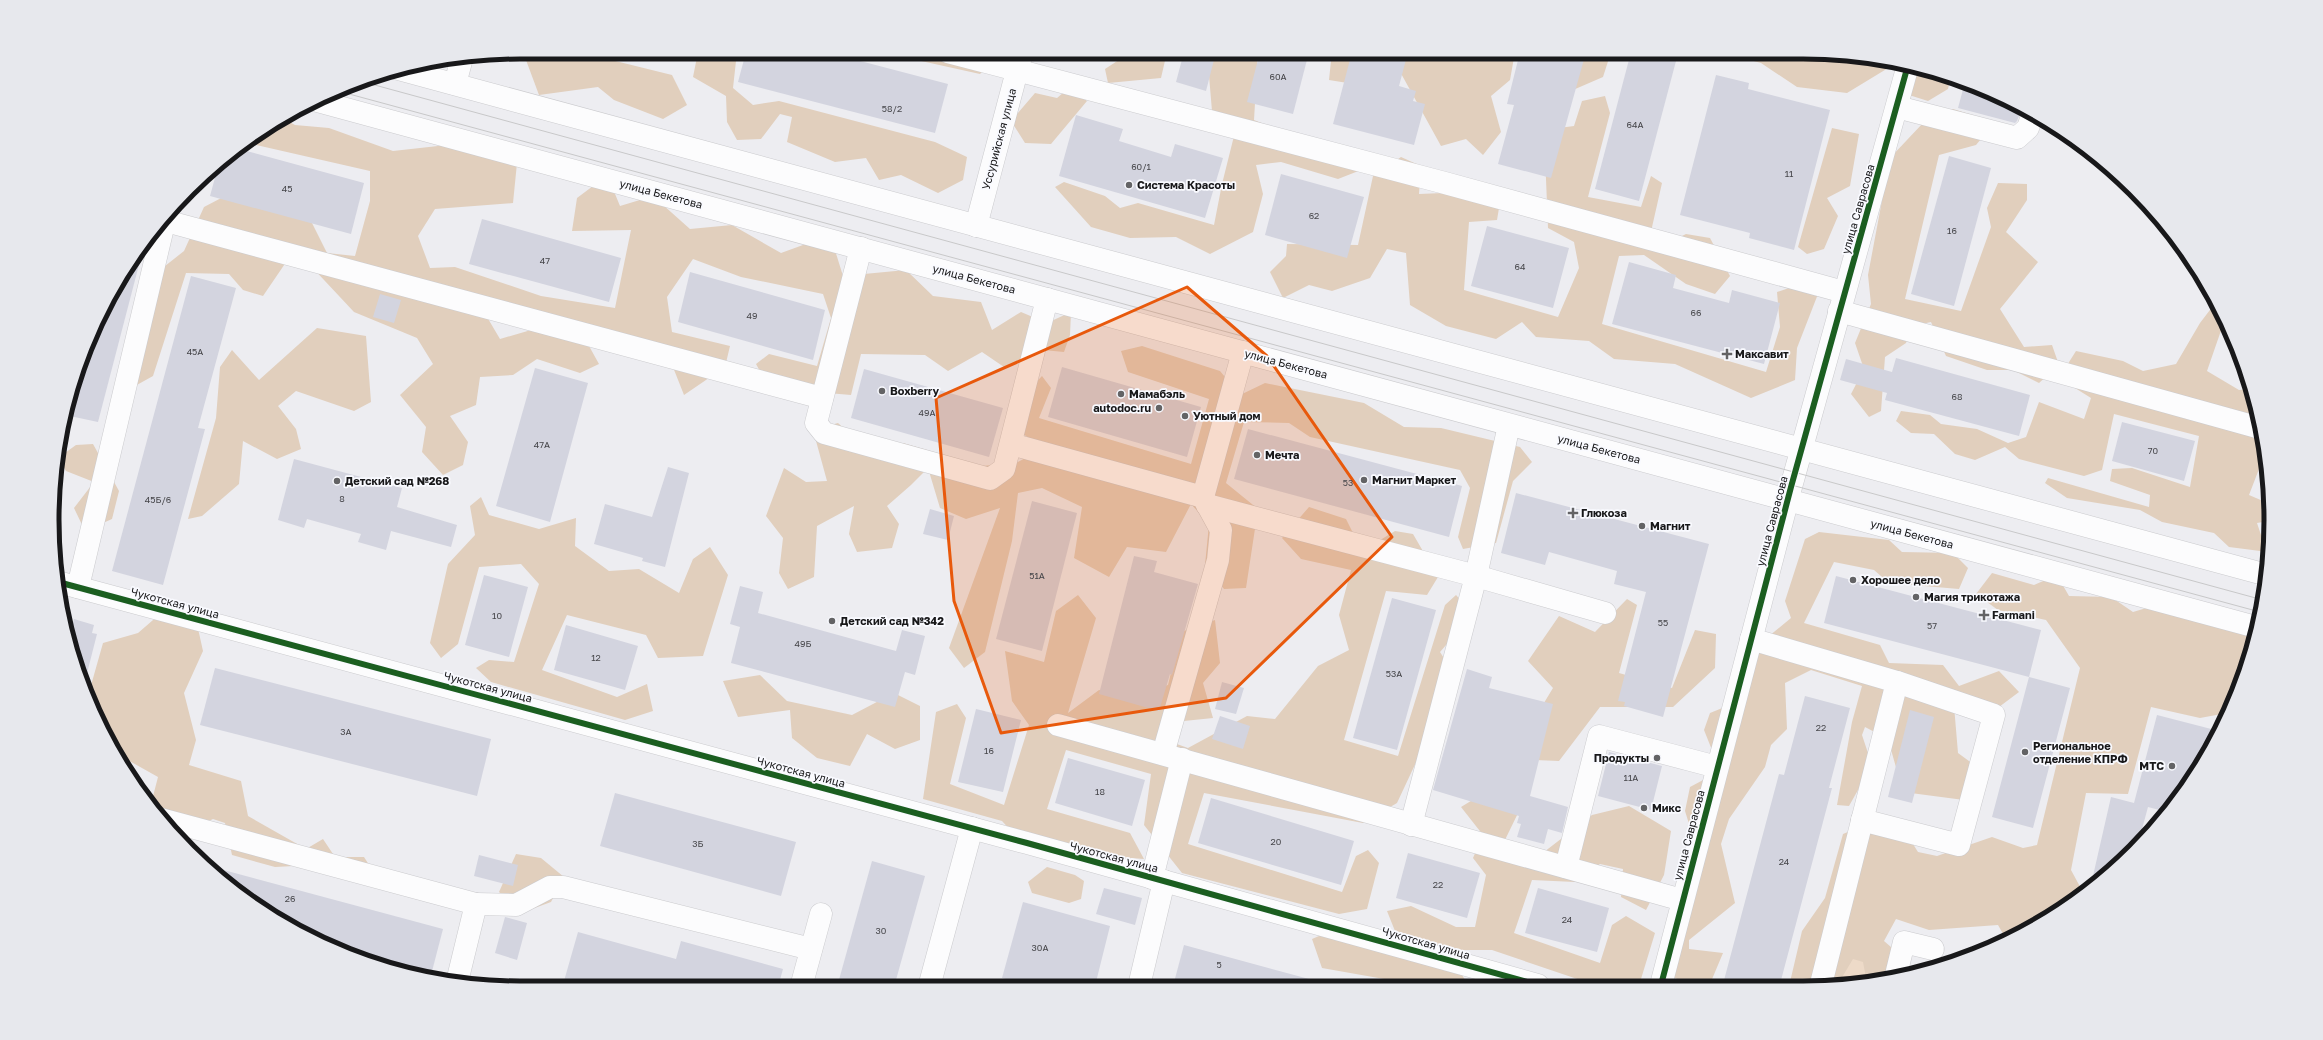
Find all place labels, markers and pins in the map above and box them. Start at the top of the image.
place label: Система Красоты [1137,178,1235,191]
marker: Система Красоты [1124,180,1134,190]
place label: Максавит [1735,347,1789,360]
marker: Максавит [1722,349,1732,359]
place label: Boxberry [890,384,940,397]
marker: Boxberry [877,386,887,396]
place label: Мамабэль [1129,387,1185,400]
marker: Мамабэль [1116,389,1126,399]
place label: autodoc.ru [1093,401,1151,414]
marker: autodoc.ru [1154,403,1164,413]
place label: Уютный дом [1193,409,1261,422]
marker: Уютный дом [1180,411,1190,421]
place label: Мечта [1265,448,1299,461]
marker: Мечта [1252,450,1262,460]
place label: Магнит Маркет [1372,473,1457,486]
place label: Детский сад №268 [345,474,449,487]
marker: Магнит Маркет [1359,475,1369,485]
marker: Детский сад №268 [332,476,342,486]
place label: Глюкоза [1581,506,1627,519]
marker: Глюкоза [1568,508,1578,518]
place label: Магнит [1650,519,1691,532]
marker: Магнит [1637,521,1647,531]
place label: Хорошее дело [1861,573,1940,586]
marker: Хорошее дело [1848,575,1858,585]
place label: Магия трикотажа [1924,590,2020,603]
marker: Магия трикотажа [1911,592,1921,602]
place label: Farmani [1992,608,2035,621]
marker: Farmani [1979,610,1989,620]
place label: Детский сад №342 [840,614,944,627]
marker: Детский сад №342 [827,616,837,626]
place label: Региональное отделение КПРФ [2033,739,2128,765]
marker: Региональное отделение КПРФ [2020,747,2030,757]
place label: Продукты [1594,751,1649,764]
marker: Продукты [1652,753,1662,763]
place label: МТС [2139,759,2164,772]
marker: МТС [2167,761,2177,771]
place label: Микс [1652,801,1682,814]
marker: Микс [1639,803,1649,813]

